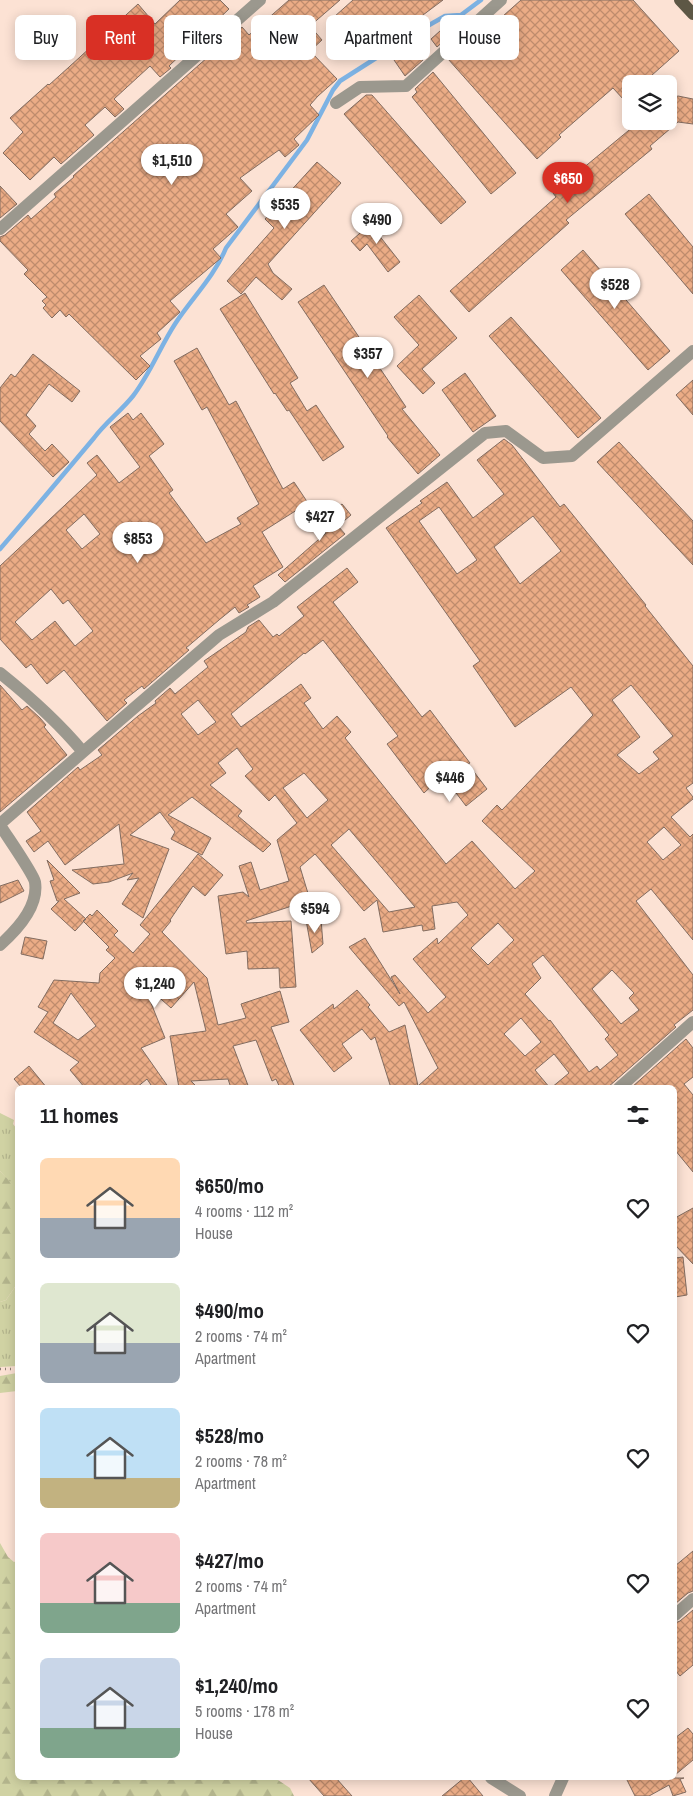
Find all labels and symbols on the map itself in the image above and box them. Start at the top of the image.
pin: $1,510 [131,144,213,186]
pin: $650 [538,162,598,204]
pin: $535 [255,188,315,230]
pin: $490 [347,202,407,245]
pin: $528 [585,268,645,310]
pin: $357 [338,336,398,379]
pin: $427 [290,500,350,542]
pin: $853 [108,522,168,564]
pin: $446 [420,760,480,803]
pin: $594 [285,892,345,934]
pin: $1,240 [114,966,196,1009]

